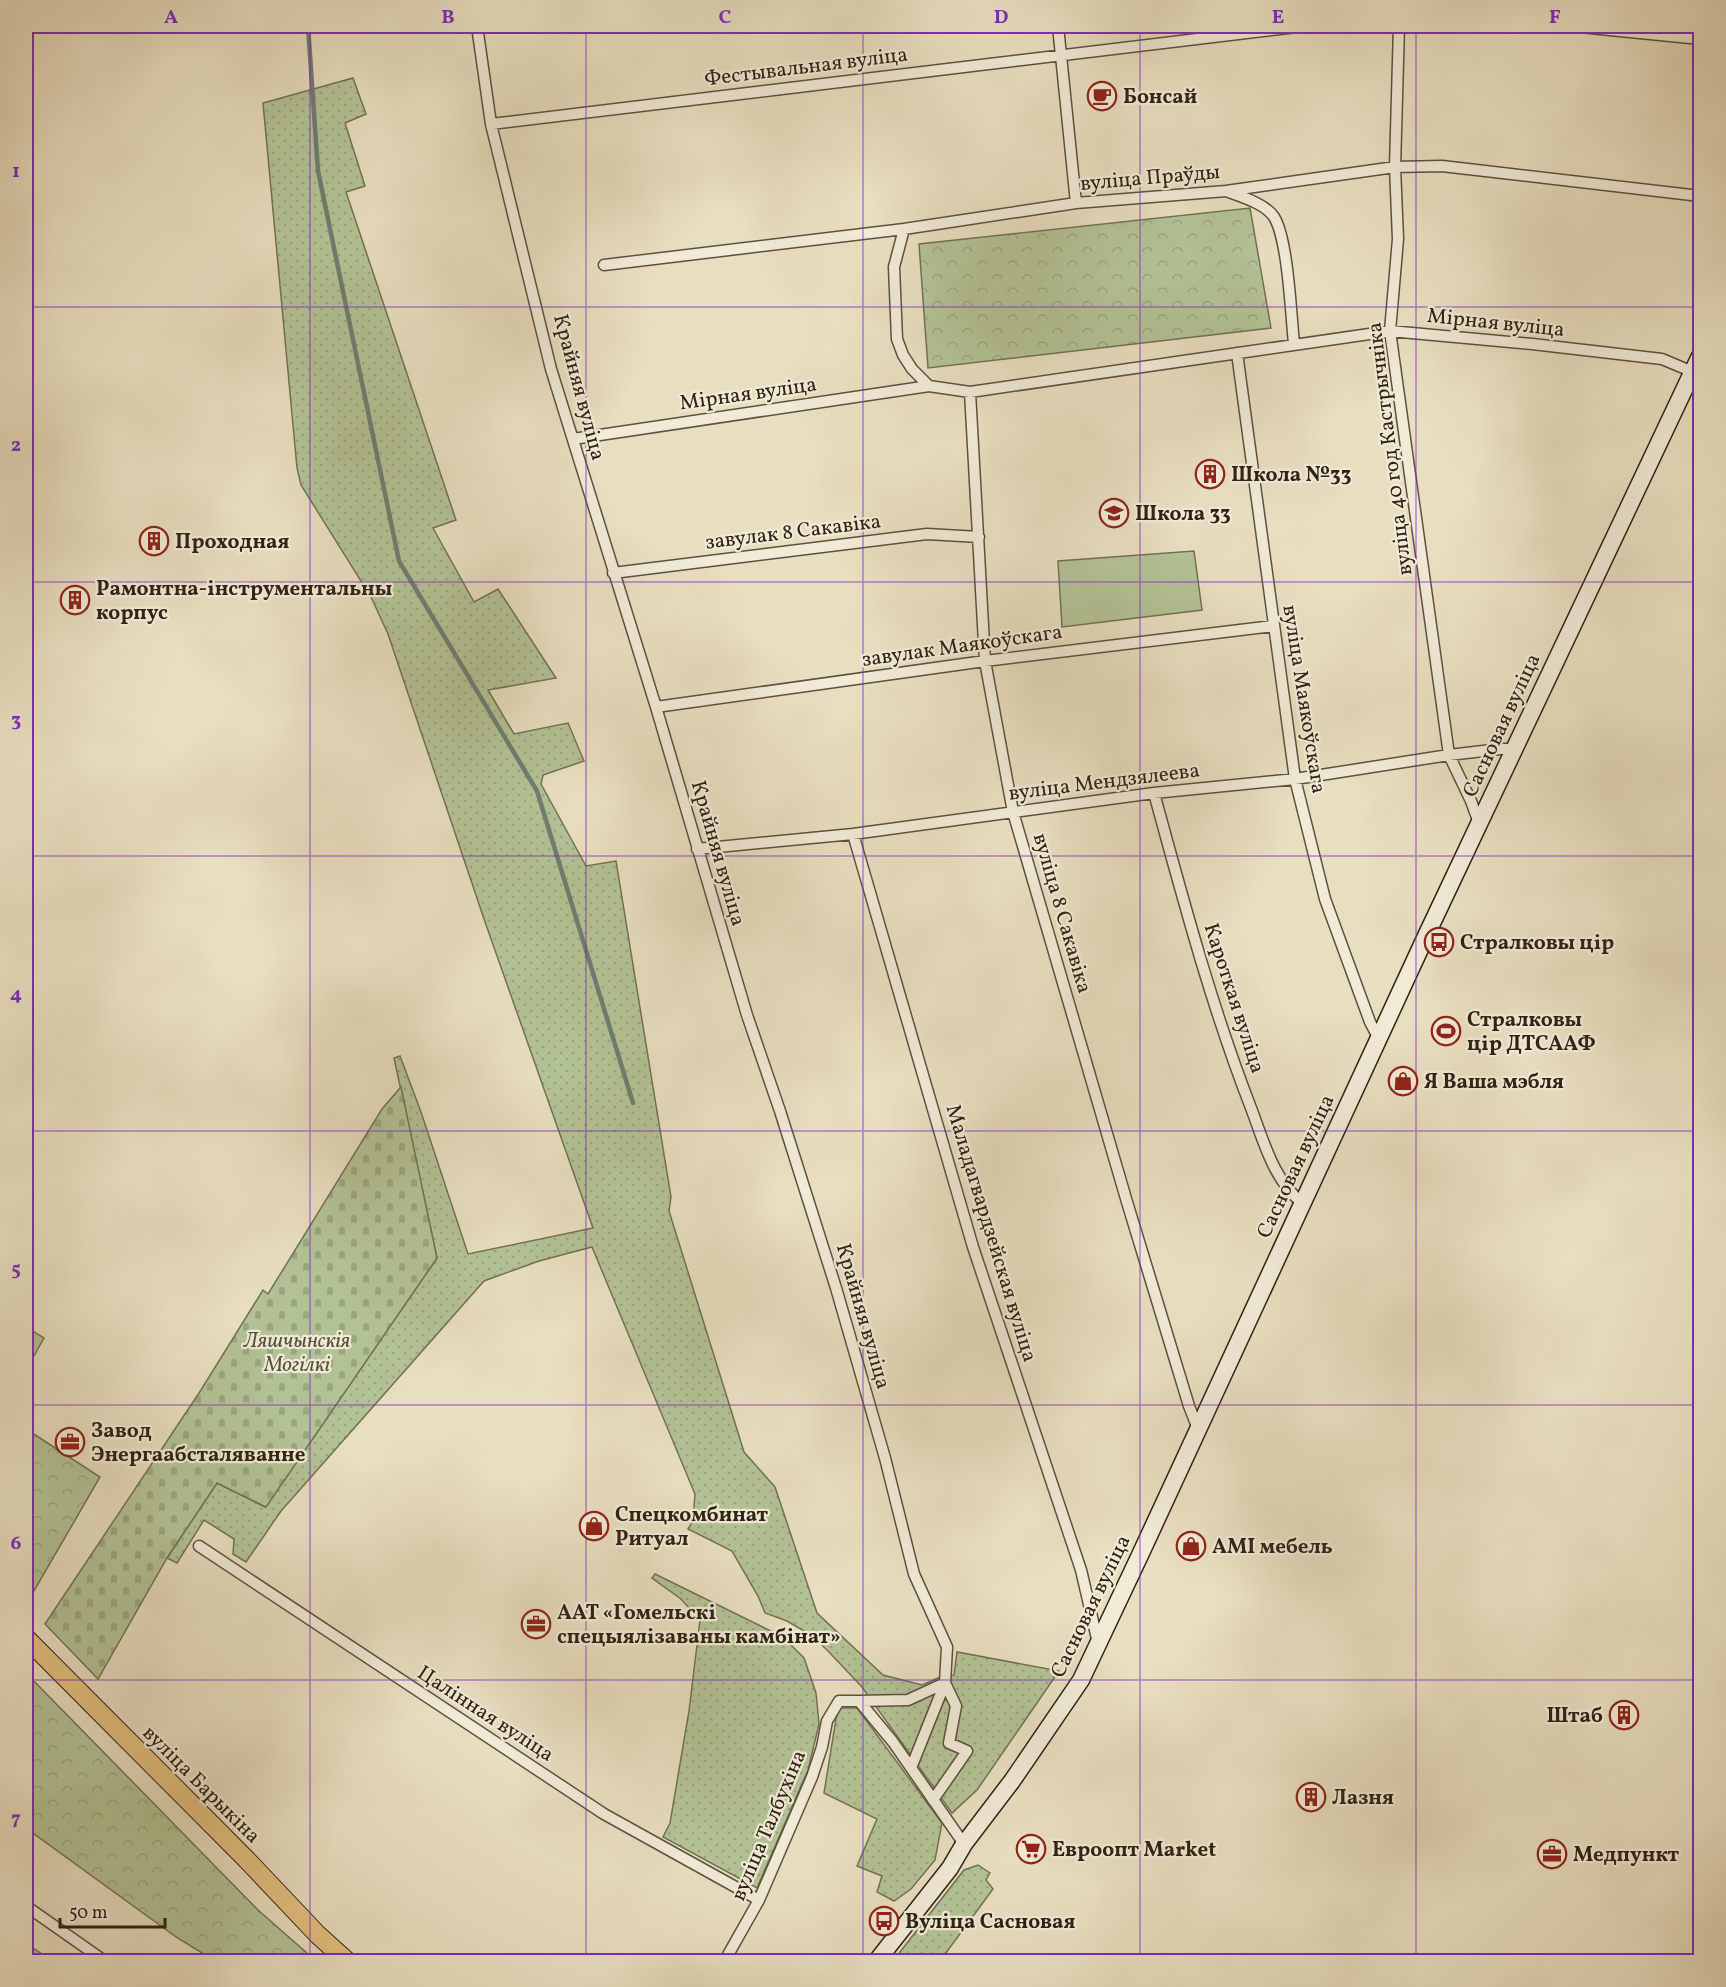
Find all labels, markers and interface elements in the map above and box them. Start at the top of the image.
text: A [164,4,178,32]
text: B [441,4,455,32]
text: C [719,4,732,32]
text: D [994,4,1008,32]
text: E [1272,4,1284,32]
text: F [1549,4,1561,32]
street label: Фестывальная вуліца [703,41,910,94]
cafe icon: Бонсай [1086,80,1118,112]
place label: Бонсай [1123,83,1197,112]
text: 1 [12,158,20,186]
street label: вуліца Праўды [1079,158,1222,199]
street label: Мірная вуліца [1426,302,1566,345]
street label: Крайняя вуліца [545,311,612,464]
street label: вуліца 40 год Кастрычніка [1361,321,1420,577]
street label: Мірная вуліца [678,371,819,418]
text: 2 [11,432,21,460]
building icon: Школа №33 [1194,458,1226,490]
place label: Школа №33 [1231,461,1351,490]
school or university icon: Школа 33 [1098,497,1130,529]
place label: Школа 33 [1135,500,1231,529]
street label: завулак 8 Сакавіка [704,507,883,558]
building icon: Проходная [138,525,170,557]
place label: Проходная [175,528,290,557]
place label: Рамонтна-інструментальны корпус [96,575,392,628]
building icon: Рамонтна-інструментальны корпус [59,584,91,616]
street label: вуліца Маякоўскага [1274,603,1333,796]
street label: завулак Маякоўскага [860,618,1064,675]
street label: Сасновая вуліца [1456,649,1548,802]
text: 3 [11,707,21,735]
street label: вуліца Мендзялеева [1007,756,1201,809]
street label: Крайняя вуліца [683,777,752,930]
street label: вуліца 8 Сакавіка [1025,830,1098,997]
street label: Кароткая вуліца [1196,920,1272,1077]
bus stop icon: Стралковы цір [1423,926,1455,958]
place label: Стралковы цір [1460,929,1614,958]
text: 4 [10,981,22,1009]
place label: Стралковы цір ДТСААФ [1467,1006,1596,1059]
sports icon: Стралковы цір ДТСААФ [1430,1015,1462,1047]
shop icon: Я Ваша мэбля [1387,1065,1419,1097]
place label: Я Ваша мэбля [1424,1068,1564,1097]
street label: Сасновая вуліца [1250,1090,1342,1243]
street label: Маладагвардзейская вуліца [938,1101,1044,1366]
street label: Крайняя вуліца [828,1240,897,1393]
text: 5 [11,1256,21,1284]
park label: Ляшчынскія Могілкі [243,1327,350,1380]
place label: Завод Энергаабсталяванне [91,1417,305,1470]
office icon: Завод Энергаабсталяванне [54,1426,86,1458]
place label: Спецкомбинат Ритуал [615,1501,768,1554]
shop icon: Спецкомбинат Ритуал [578,1510,610,1542]
text: 6 [11,1530,22,1558]
street label: Сасновая вуліца [1044,1530,1138,1683]
shop icon: AMI мебель [1175,1530,1207,1562]
place label: AMI мебель [1212,1533,1333,1562]
place label: ААТ «Гомельскі спецыялізаваны камбінат» [557,1599,841,1652]
office icon: ААТ «Гомельскі спецыялізаваны камбінат» [520,1608,552,1640]
street label: Цалінная вуліца [411,1659,559,1769]
building icon: Штаб [1608,1699,1640,1731]
place label: Штаб [1547,1702,1603,1731]
street label: вуліца Барыкіна [135,1720,266,1851]
street label: вуліца Талбухіна [725,1746,814,1905]
building icon: Лазня [1295,1781,1327,1813]
place label: Лазня [1332,1784,1394,1813]
text: 7 [11,1805,21,1833]
supermarket icon: Евроопт Market [1015,1833,1047,1865]
place label: Евроопт Market [1052,1836,1216,1865]
office icon: Медпункт [1536,1838,1568,1870]
place label: Медпункт [1573,1841,1680,1870]
scale bar [60,1891,165,1929]
text: 50 m [69,1901,108,1926]
bus stop icon: Вуліца Сасновая [868,1905,900,1937]
place label: Вуліца Сасновая [905,1908,1076,1937]

